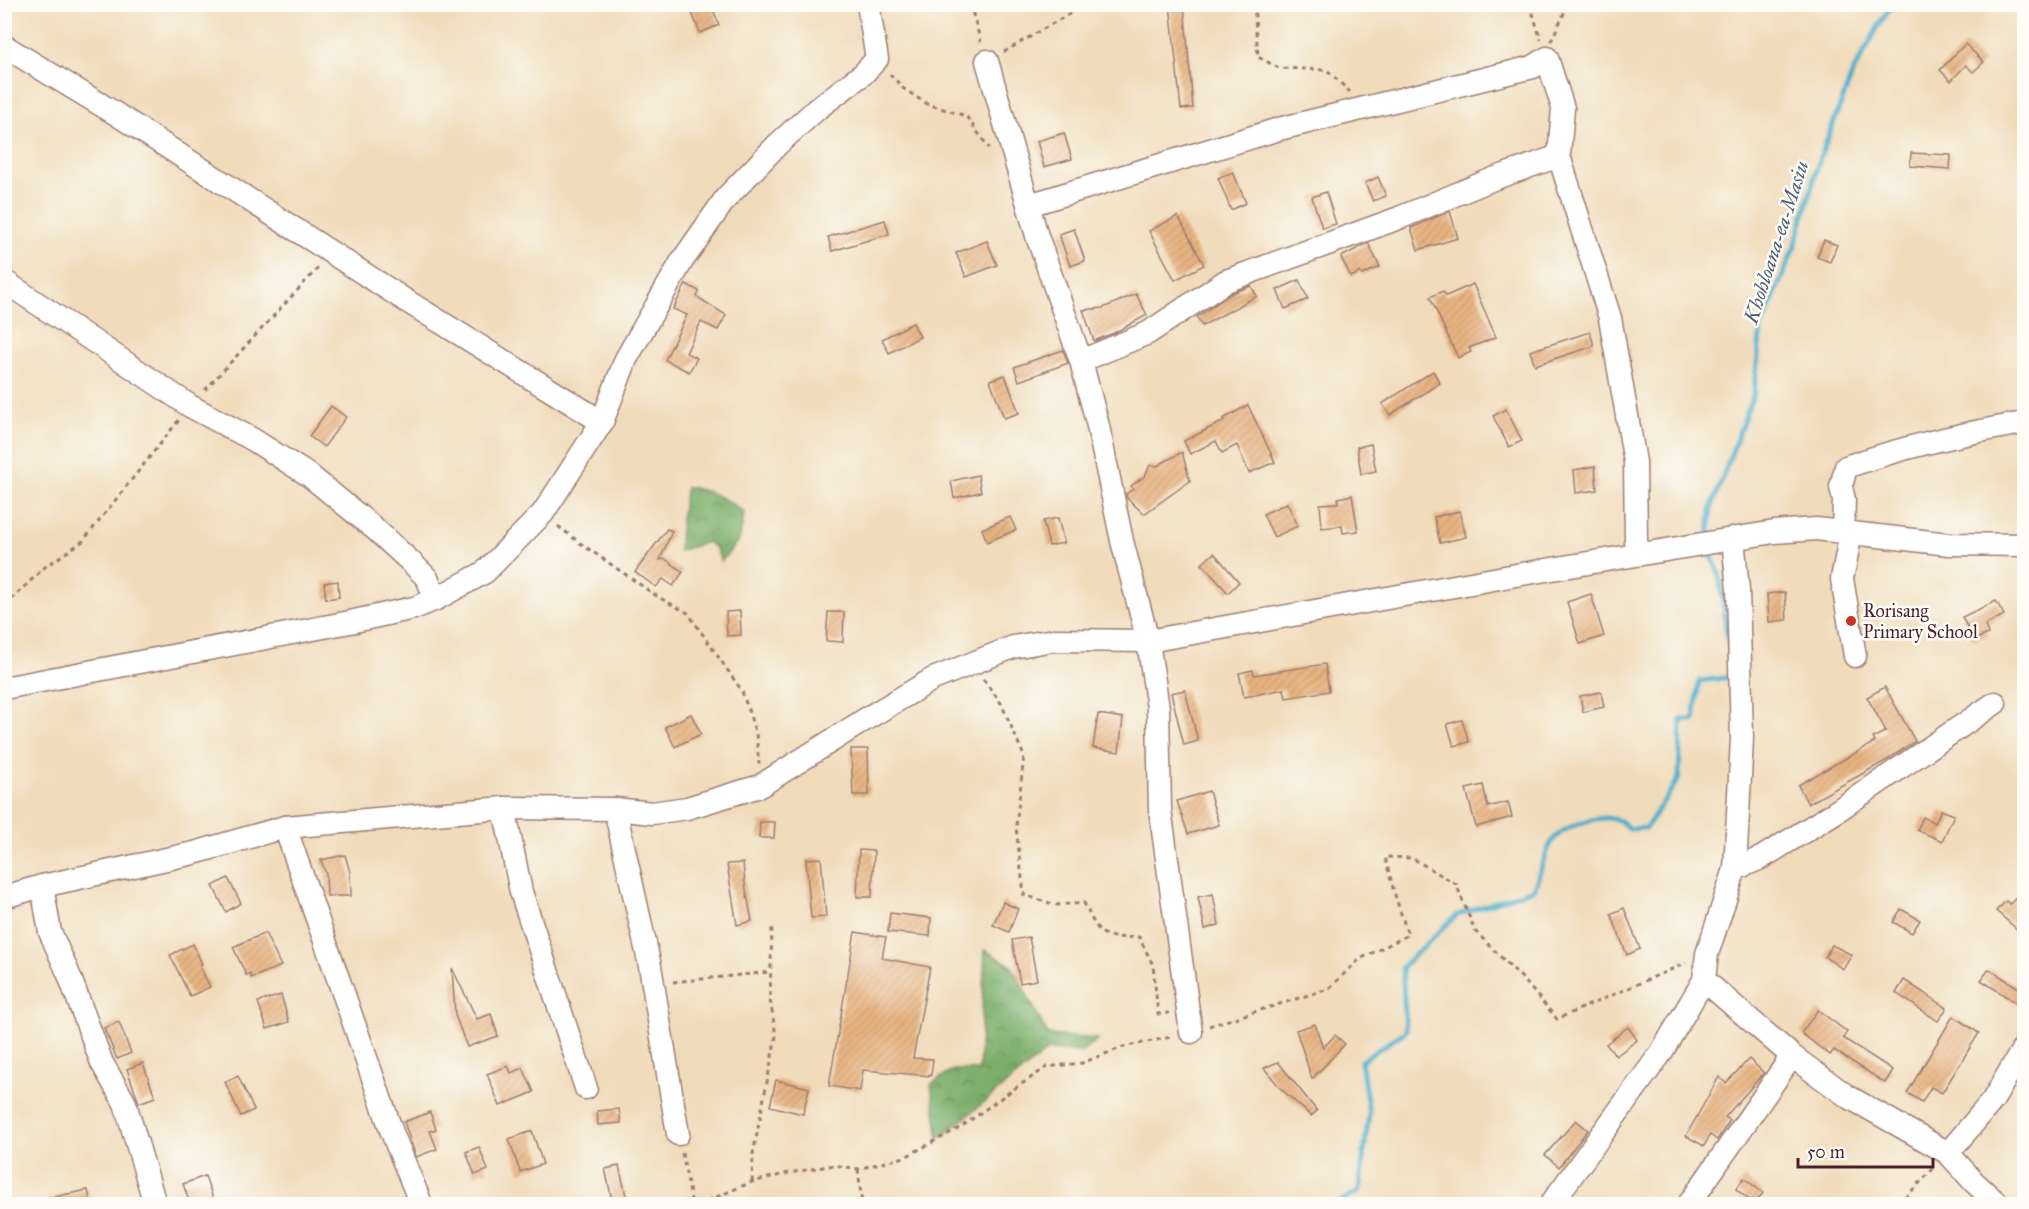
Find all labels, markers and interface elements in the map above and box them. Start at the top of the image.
water label: Khohloana-ea-Masiu [1738,158,1814,327]
place label: Rorisang Primary School [1863,600,1978,643]
marker: Rorisang Primary School [1844,614,1858,628]
scale bar [1798,1131,1933,1169]
text: 50 m [1807,1141,1845,1163]

